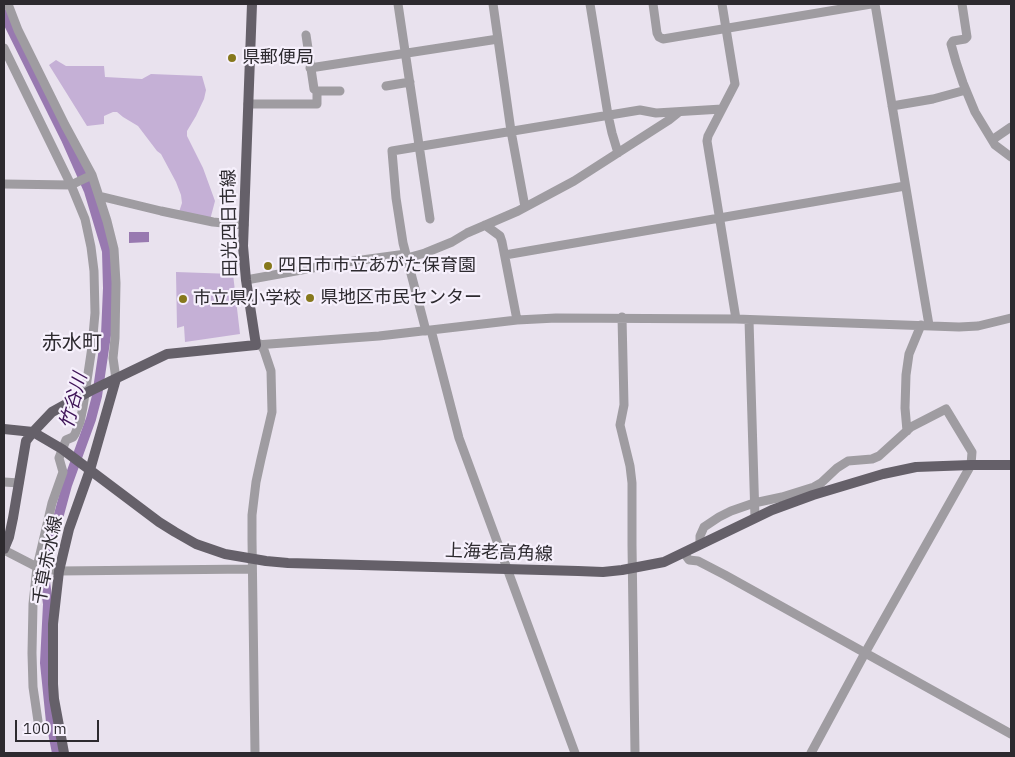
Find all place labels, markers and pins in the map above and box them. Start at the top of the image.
place label: 県郵便局 [242,47,314,69]
marker: 県郵便局 [226,52,238,64]
place label: 四日市市立あがた保育園 [278,255,476,277]
marker: 四日市市立あがた保育園 [262,260,274,272]
place label: 県地区市民センター [320,287,482,309]
place label: 市立県小学校 [193,288,301,310]
marker: 県地区市民センター [304,292,316,304]
marker: 市立県小学校 [177,293,189,305]

